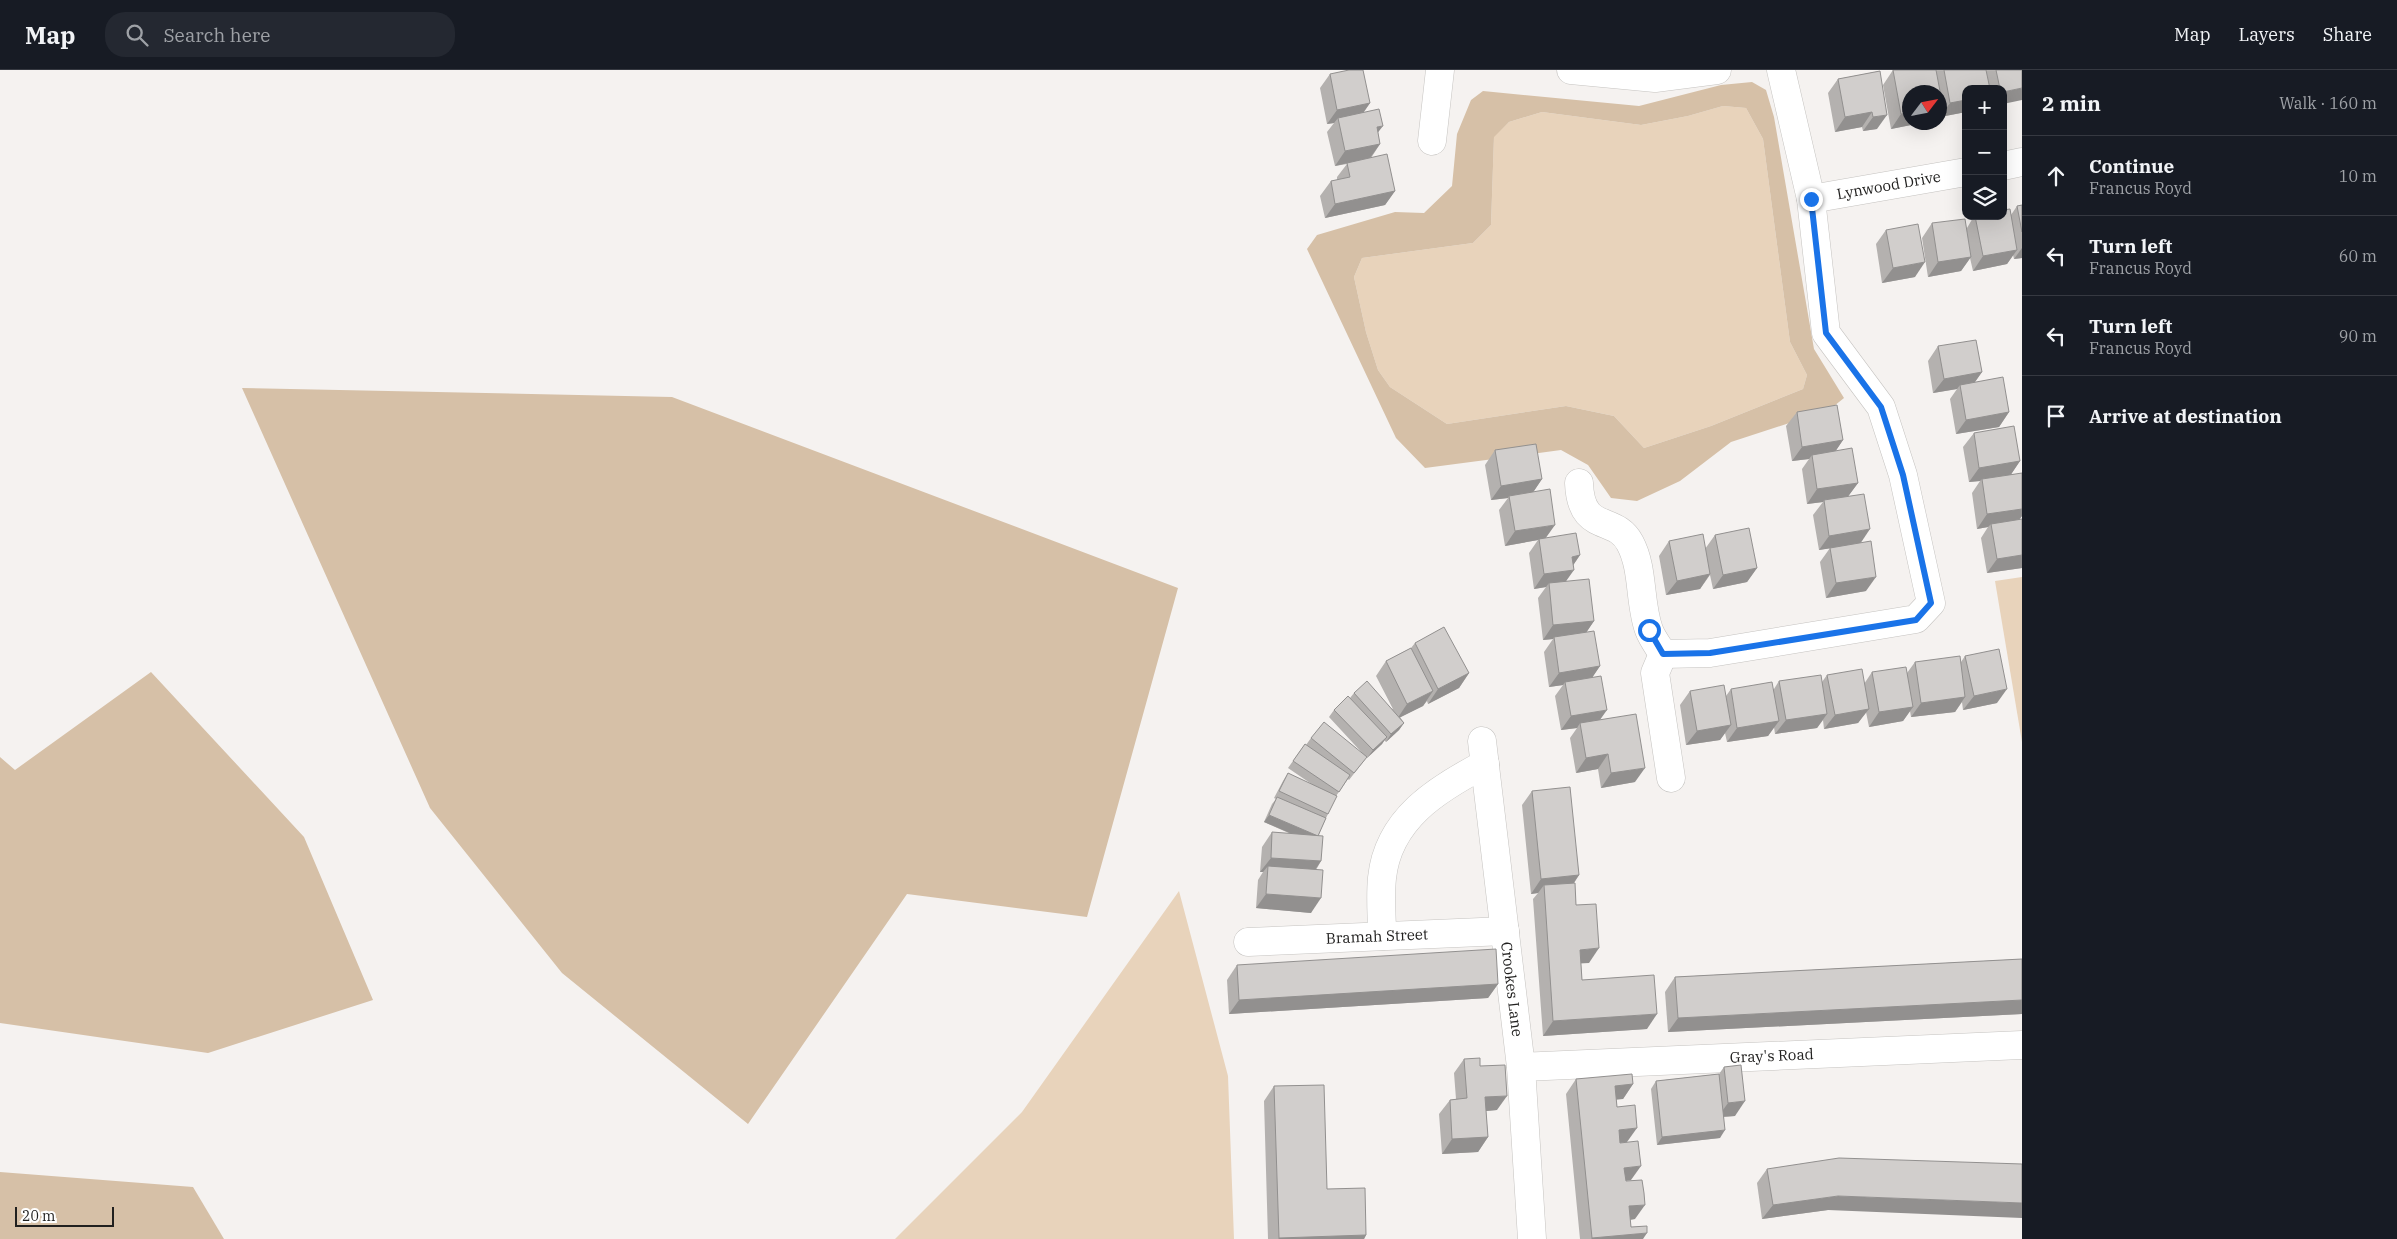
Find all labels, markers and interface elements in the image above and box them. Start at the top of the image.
search box [105,12,455,57]
text: Map [25,19,75,51]
icon: search [123,21,151,49]
text: Search here [163,23,270,47]
text: Map [2174,23,2211,46]
text: Layers [2239,23,2295,46]
text: Share [2323,23,2372,46]
north arrow [1902,85,1947,130]
map controls [1962,85,2007,220]
button: + [1962,85,2007,130]
text: 2 min [2042,89,2101,117]
text: Walk · 160 m [2279,93,2377,113]
button: − [1962,130,2007,175]
text: Continue [2089,154,2174,178]
icon: ahead [2042,162,2070,190]
text: 10 m [2339,166,2377,186]
street label: Lynwood Drive [1835,167,1942,203]
button: layers [1962,175,2007,220]
text: Francus Royd [2089,178,2192,198]
route end [1800,188,1823,211]
text: Turn left [2089,234,2172,258]
icon: left [2042,242,2070,270]
text: 60 m [2339,246,2377,266]
text: Francus Royd [2089,258,2192,278]
text: Turn left [2089,314,2172,338]
icon: left [2042,322,2070,350]
text: 90 m [2339,326,2377,346]
text: Francus Royd [2089,338,2192,358]
icon: arrive [2042,402,2070,430]
text: Arrive at destination [2089,404,2282,428]
route start [1638,619,1661,642]
street label: Bramah Street [1325,924,1428,948]
street label: Crookes Lane [1497,941,1527,1038]
street label: Gray's Road [1729,1044,1814,1067]
scale bar [15,1204,114,1227]
text: 20 m [22,1207,55,1225]

